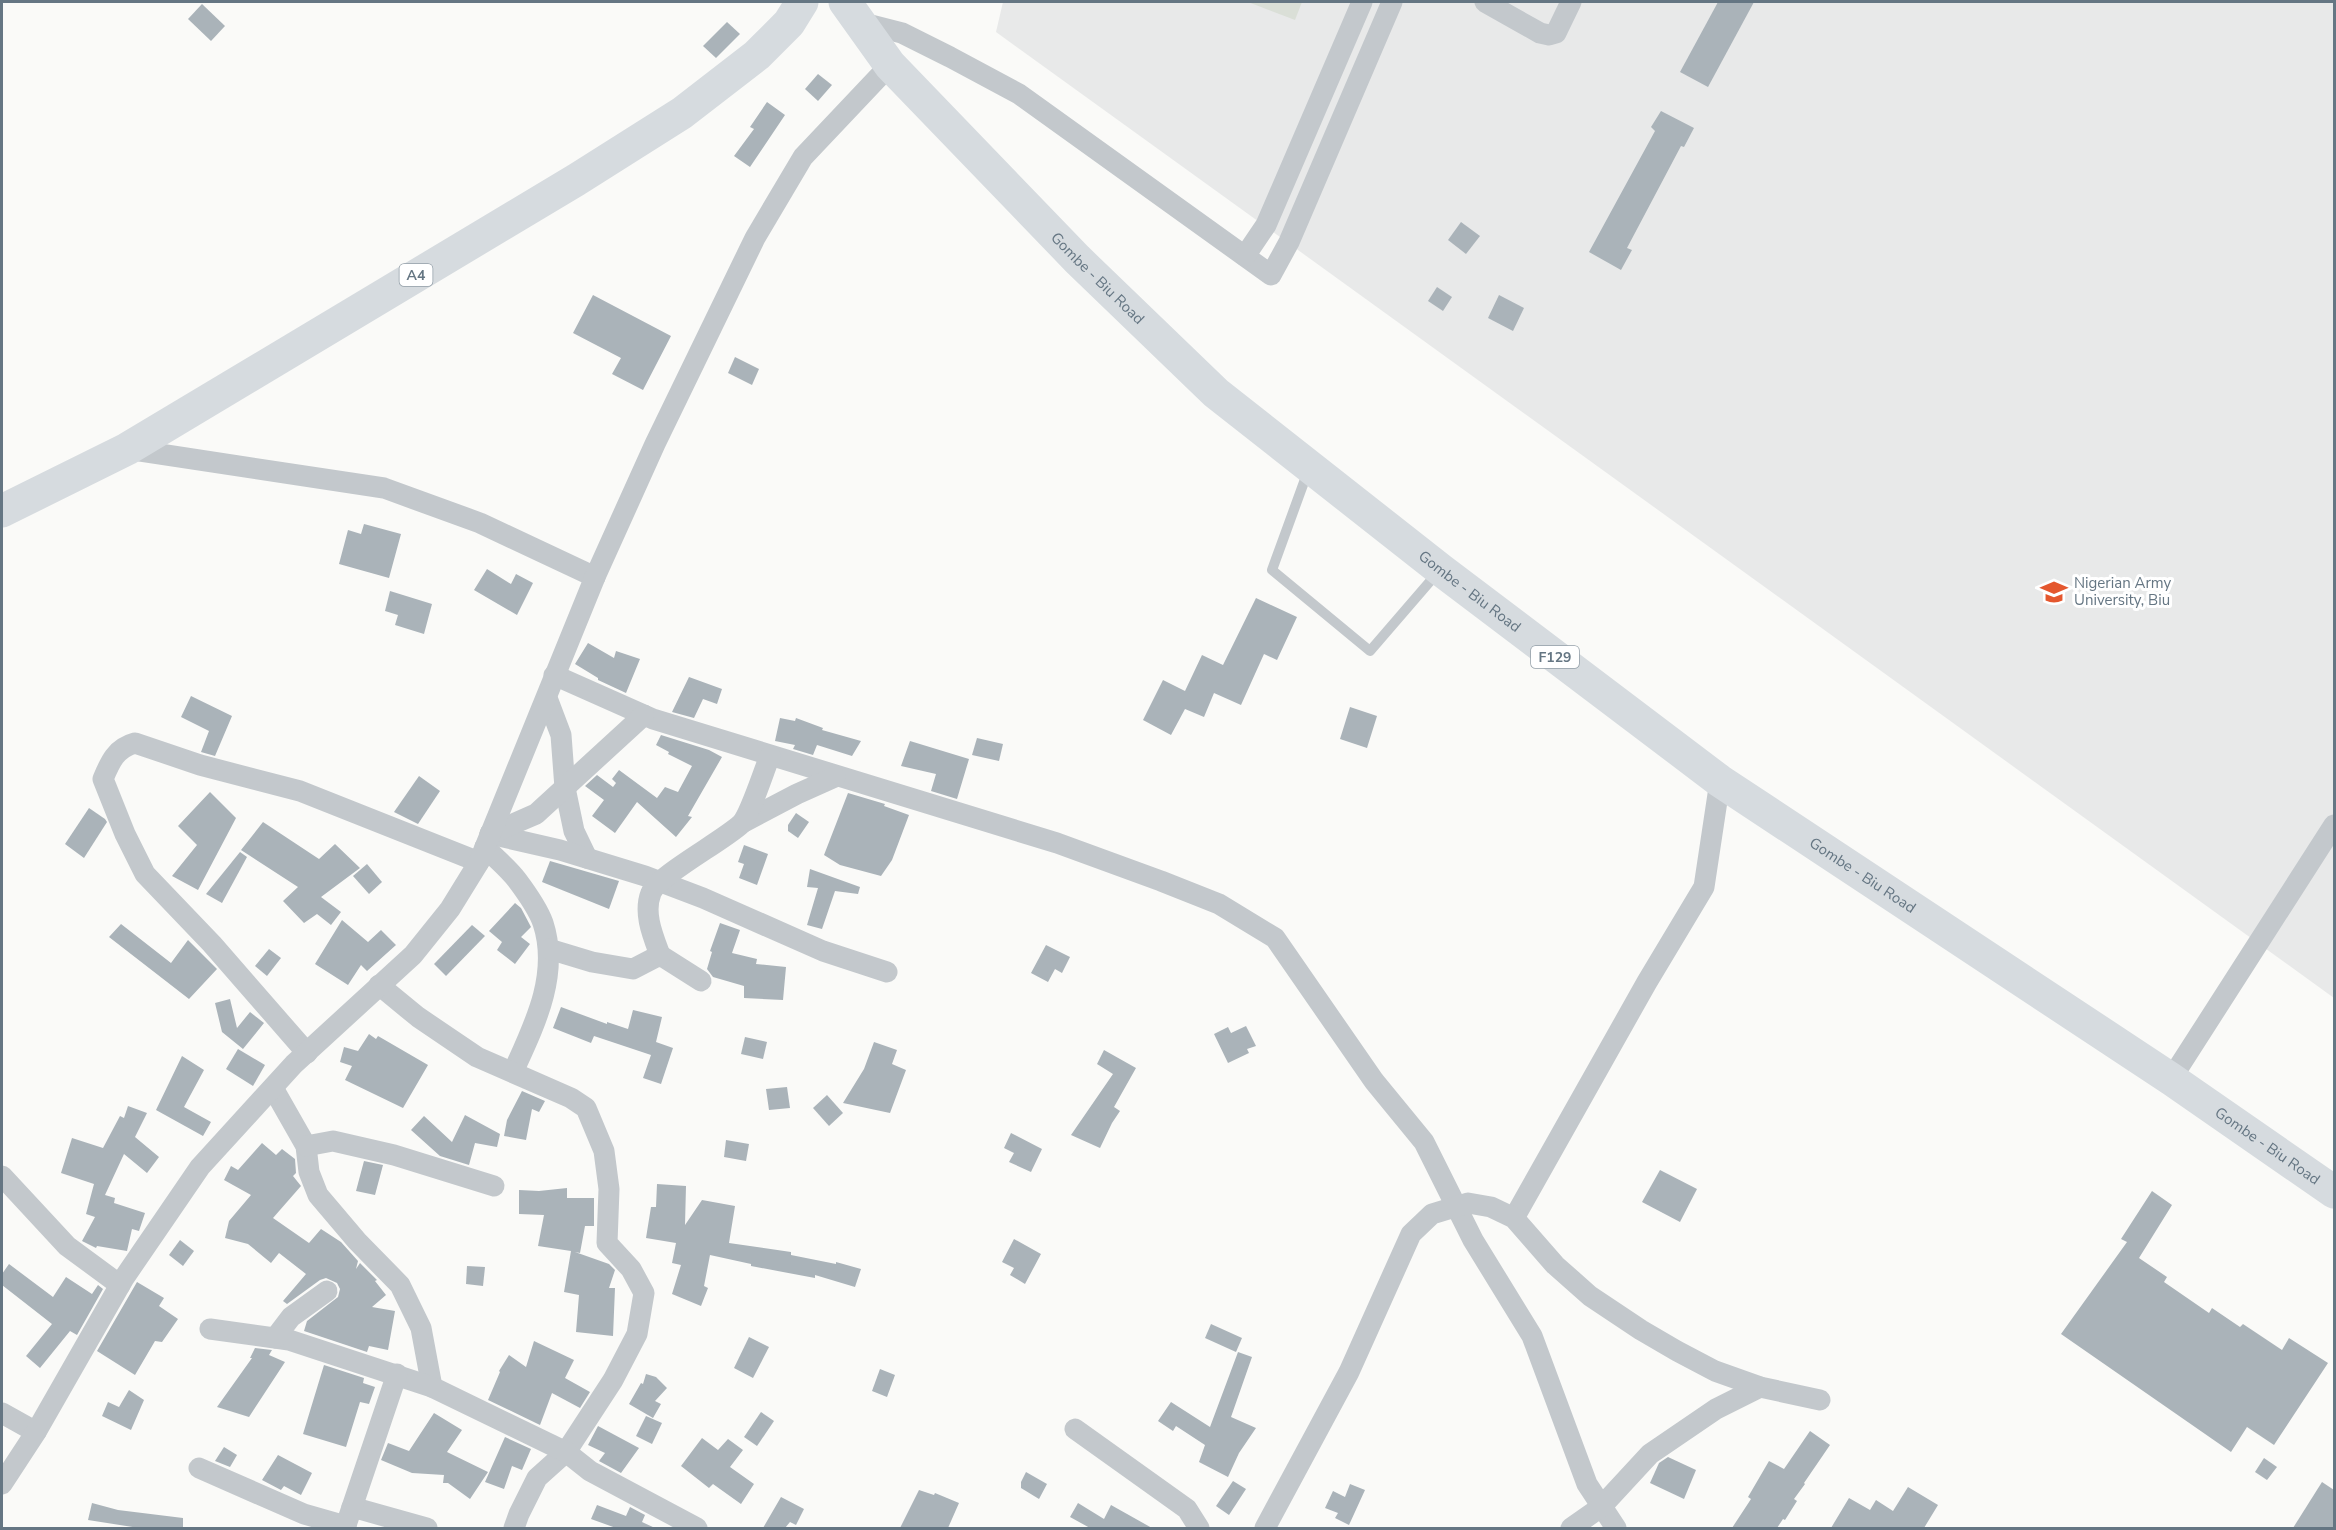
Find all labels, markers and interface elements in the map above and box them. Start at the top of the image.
street label: Gombe - Biu Road [1046,228,1149,329]
road number: A4 [400,264,432,286]
street label: Gombe - Biu Road [1414,546,1525,637]
place label: Nigerian Army University, Biu [2074,573,2172,610]
school or university icon: Nigerian Army University, Biu [2039,577,2069,607]
road number: F129 [1531,646,1579,668]
street label: Gombe - Biu Road [1806,833,1920,918]
street label: Gombe - Biu Road [2211,1102,2324,1189]

